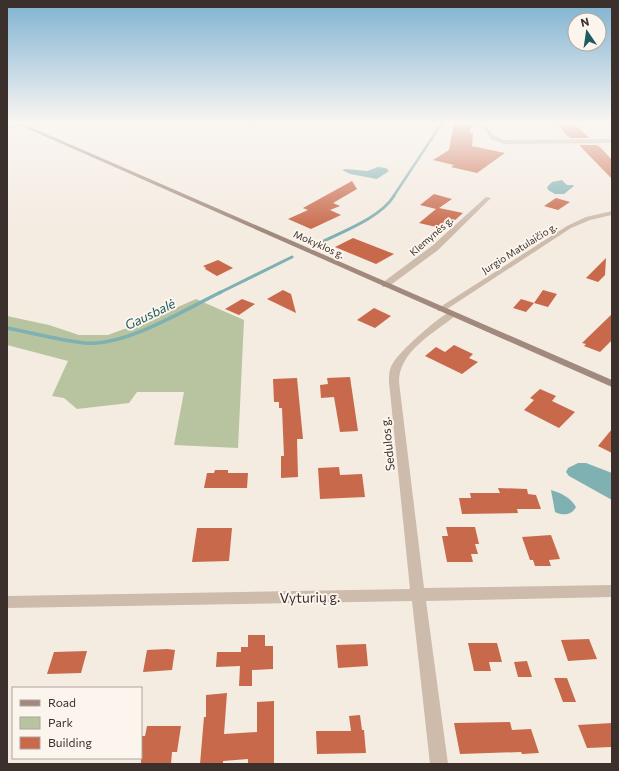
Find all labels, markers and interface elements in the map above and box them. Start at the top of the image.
north arrow [567,12,607,52]
text: N [579,15,590,29]
street label: Klemynės g. [407,214,455,258]
street label: Jurgio Matulaičio g. [479,220,559,276]
street label: Mokyklos g. [292,227,346,261]
water label: Gausbalė [122,295,178,333]
street label: Sedulos g. [377,416,397,472]
street label: Vyturių g. [280,588,340,606]
legend [12,687,142,759]
text: Road [48,695,76,709]
text: Park [48,715,74,729]
text: Building [48,735,92,749]

